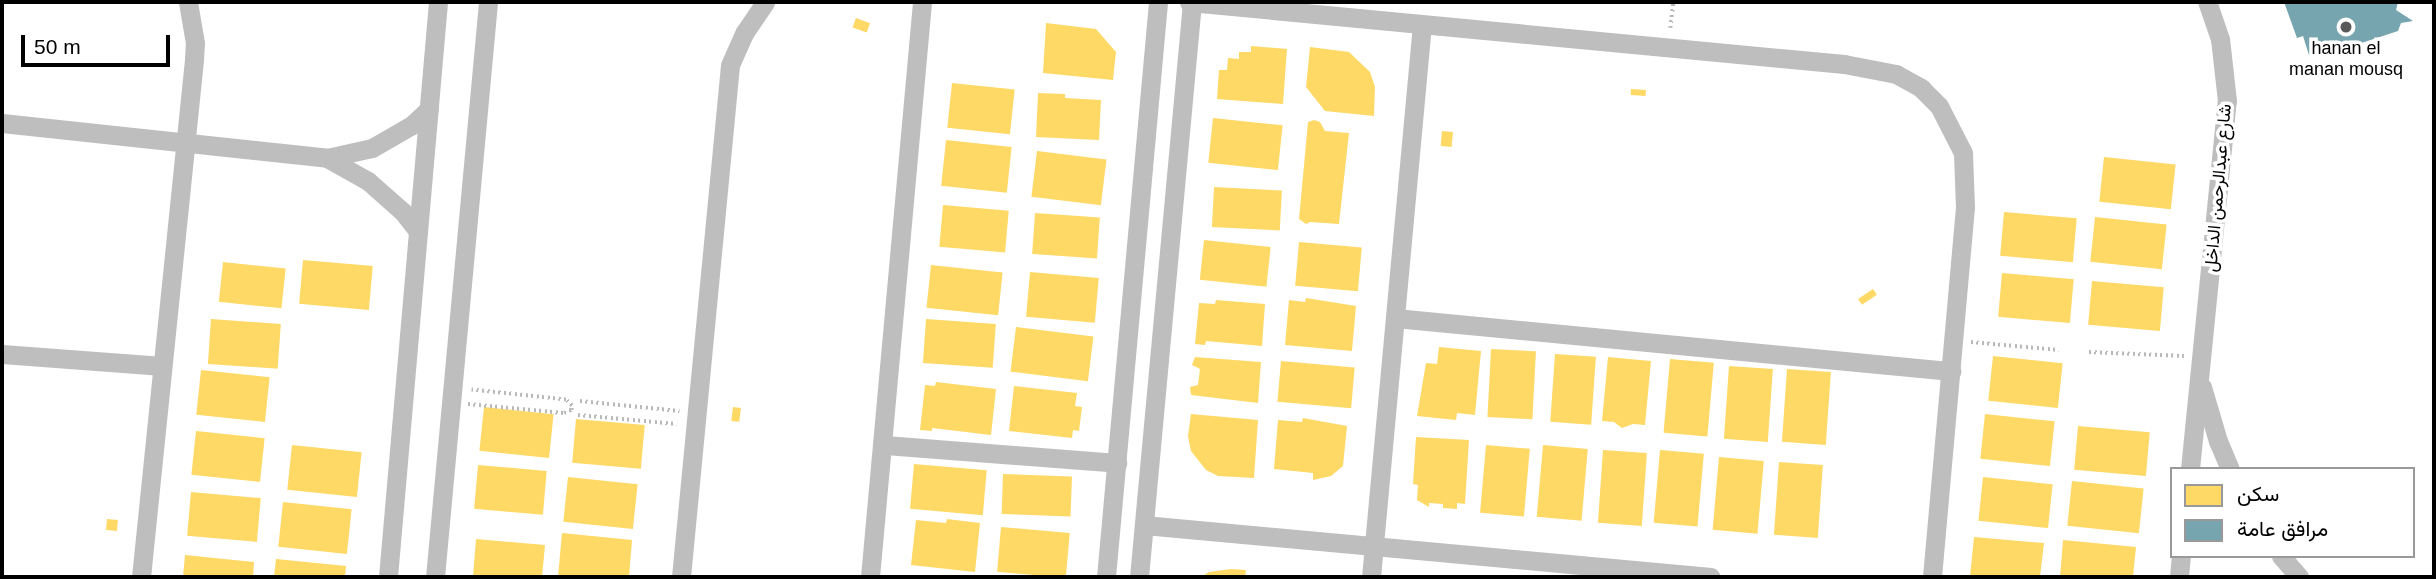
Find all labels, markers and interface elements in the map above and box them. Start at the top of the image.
marker: hanan el manan mousq [2338,19,2354,35]
scale bar [24,21,173,65]
text: 50 m [34,35,81,58]
place label: hanan el manan mousq [2289,38,2403,80]
street label: شارع عبدالرحمن الداخل [2200,103,2236,273]
legend [2170,467,2415,558]
text: سكن [2237,482,2279,505]
text: مرافق عامة [2237,517,2328,540]

